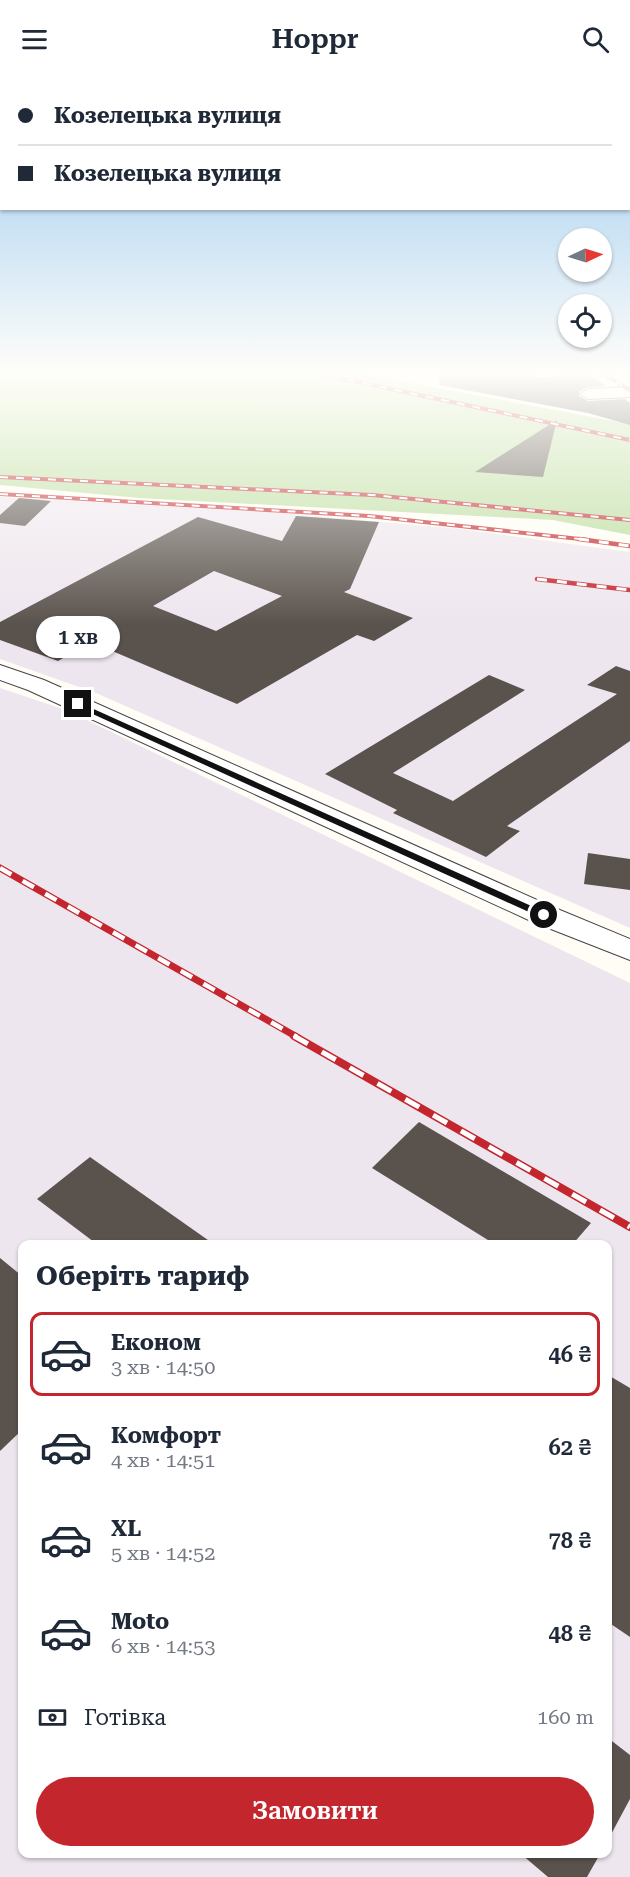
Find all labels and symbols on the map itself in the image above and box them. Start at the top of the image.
north arrow [558,228,612,282]
callout: 1 хв [36,617,120,659]
route end [64,690,91,717]
route start [530,901,557,928]

